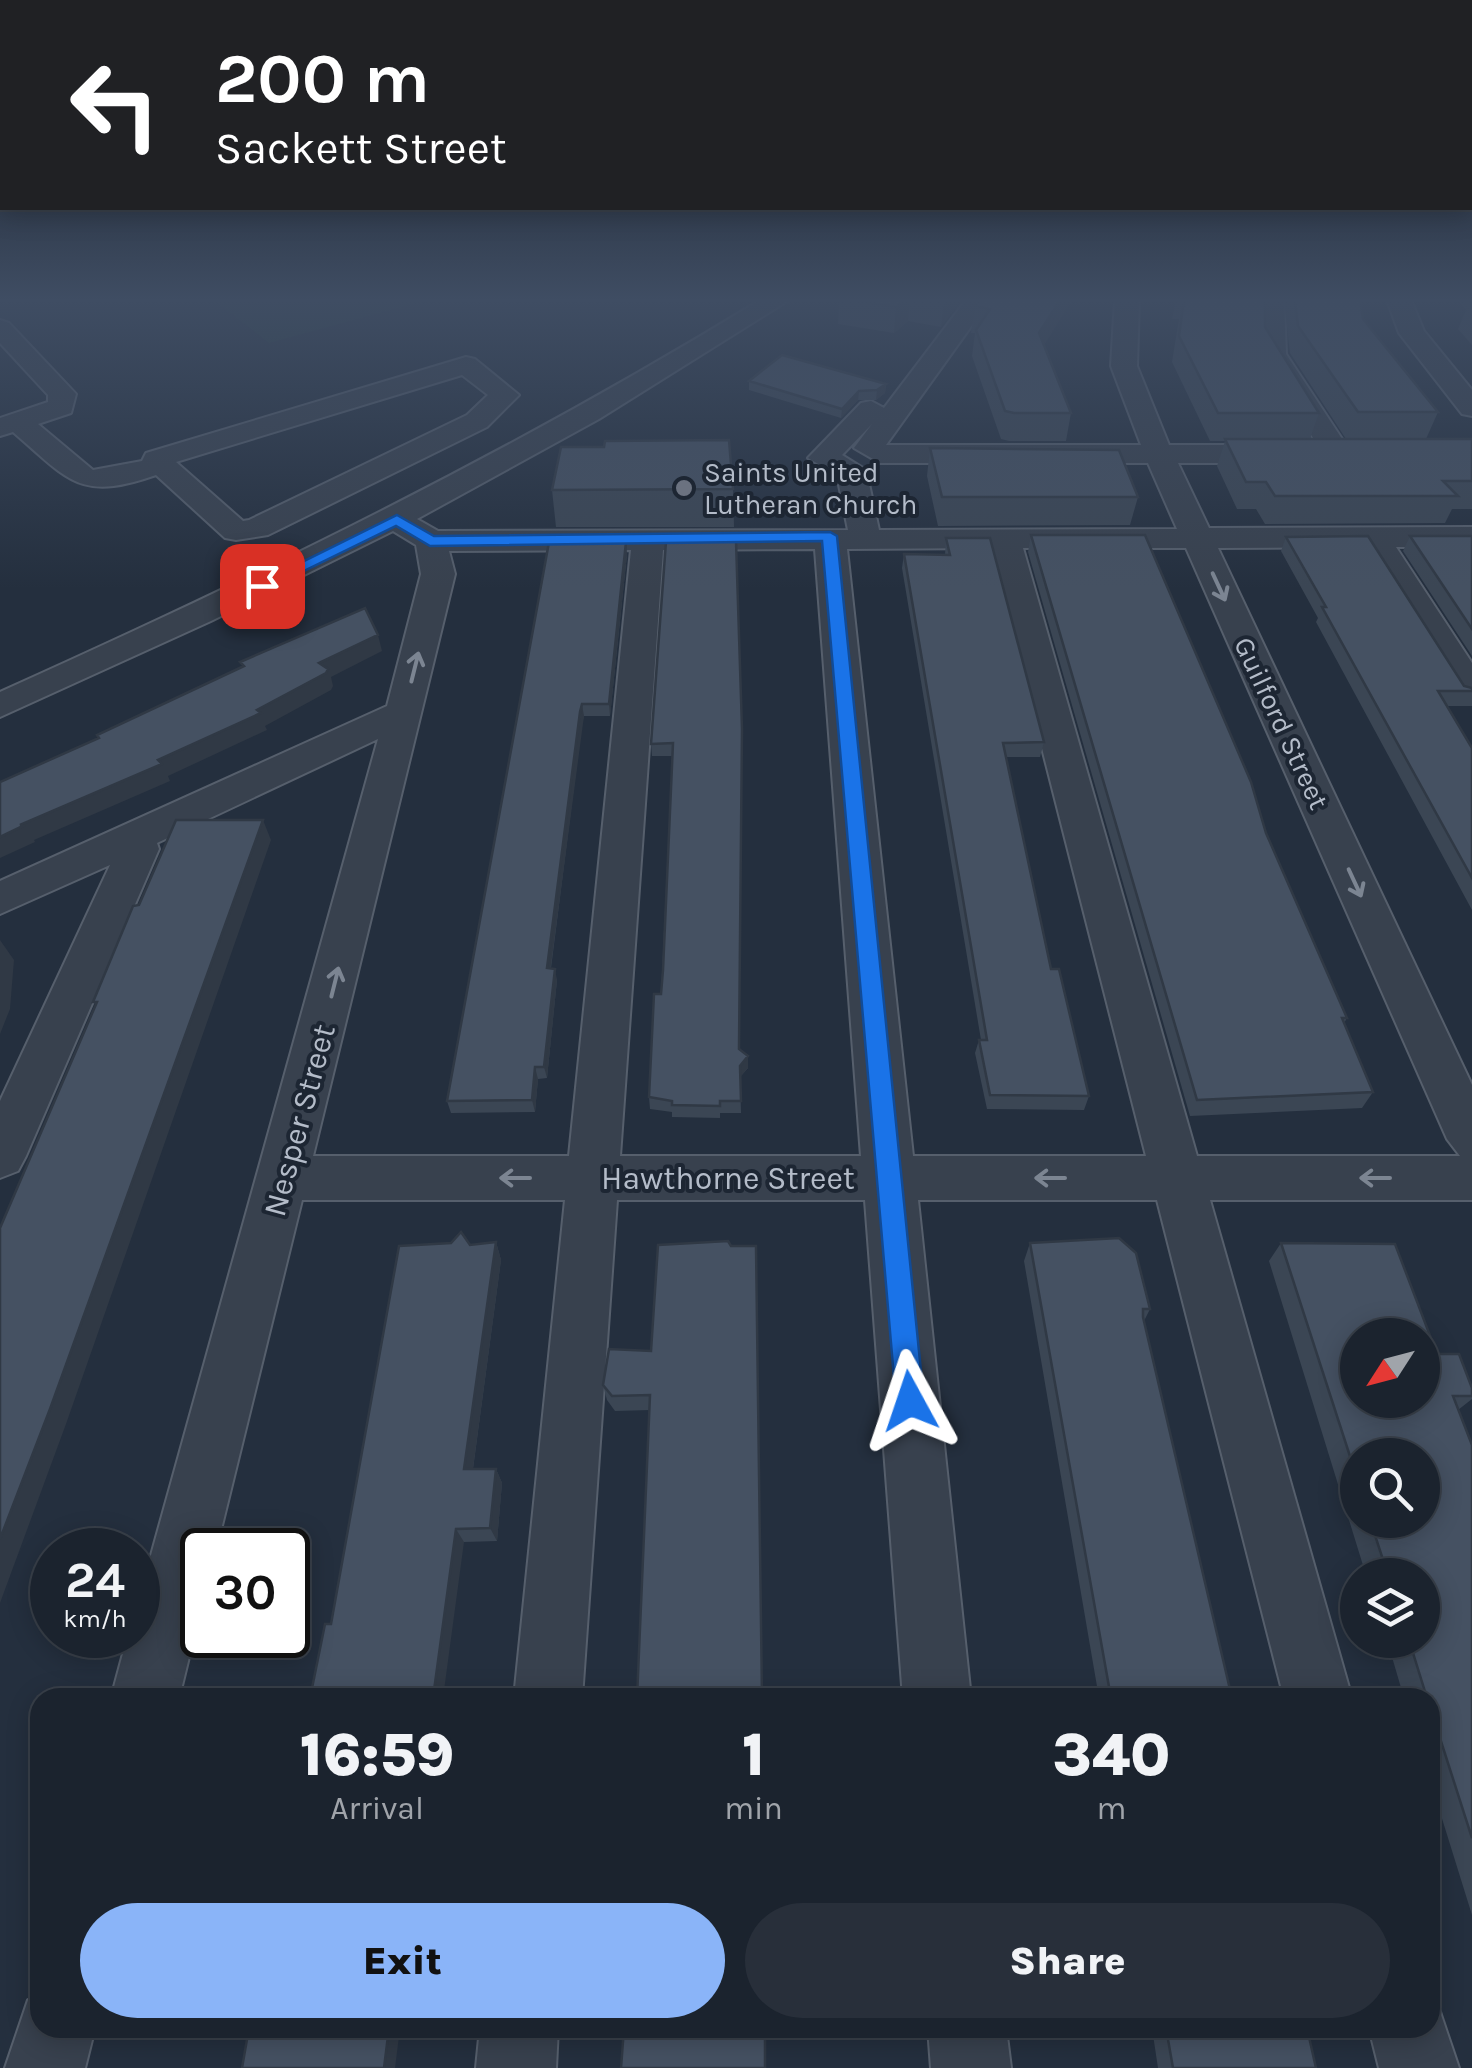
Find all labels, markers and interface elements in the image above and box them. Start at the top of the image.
text: 200 m [215,38,430,120]
icon: left [50,40,180,170]
text: Sackett Street [215,122,507,174]
place label: Saints United Lutheran Church [704,456,917,521]
marker: Saints United Lutheran Church [673,477,695,499]
pin [220,544,305,629]
icon: arrive [235,559,290,614]
one-way arrow [1211,571,1230,601]
street label: Guilford Street [1227,632,1336,815]
one-way arrow [407,652,425,684]
one-way arrow [1346,867,1365,897]
one-way arrow [326,967,345,998]
street label: Nesper Street [256,1020,343,1220]
street label: Hawthorne Street [601,1160,855,1197]
one-way arrow [499,1168,532,1188]
one-way arrow [1034,1168,1066,1188]
one-way arrow [1359,1168,1392,1188]
north arrow [1340,1318,1440,1418]
map controls [1340,1318,1440,1658]
position arrow [858,1349,962,1453]
button: search [1340,1438,1440,1538]
speed limit sign: 30 [180,1528,310,1658]
text: 24 [65,1551,125,1610]
button: layers [1340,1558,1440,1658]
text: km/h [63,1604,127,1633]
text: 16:59 [300,1720,454,1790]
text: 1 [742,1720,765,1790]
text: 340 [1053,1720,1170,1790]
text: Arrival [330,1790,424,1827]
text: min [724,1790,783,1827]
text: m [1096,1790,1126,1827]
button: Exit [80,1903,725,2018]
button: Share [745,1903,1390,2018]

